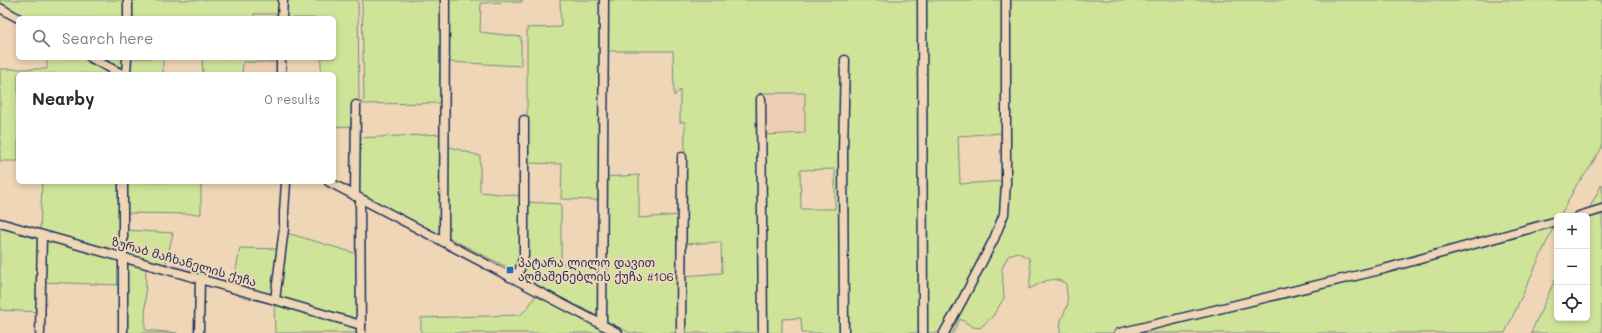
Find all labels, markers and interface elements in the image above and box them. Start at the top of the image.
search box [16,16,336,60]
icon: search [30,27,52,49]
text: Search here [62,28,153,48]
text: Nearby [32,87,94,109]
text: 0 results [265,90,320,107]
map controls [1554,213,1590,321]
button: + [1554,213,1590,249]
street label: ზურაბ მაჩხანელის ქუჩა [110,233,259,290]
button: − [1554,249,1590,285]
place label: პატარა ლილო დავით აღმაშენებლის ქუჩა #106 [518,254,674,285]
marker: პატარა ლილო დავით აღმაშენებლის ქუჩა #106 [505,265,515,275]
button: locate [1554,285,1590,321]

